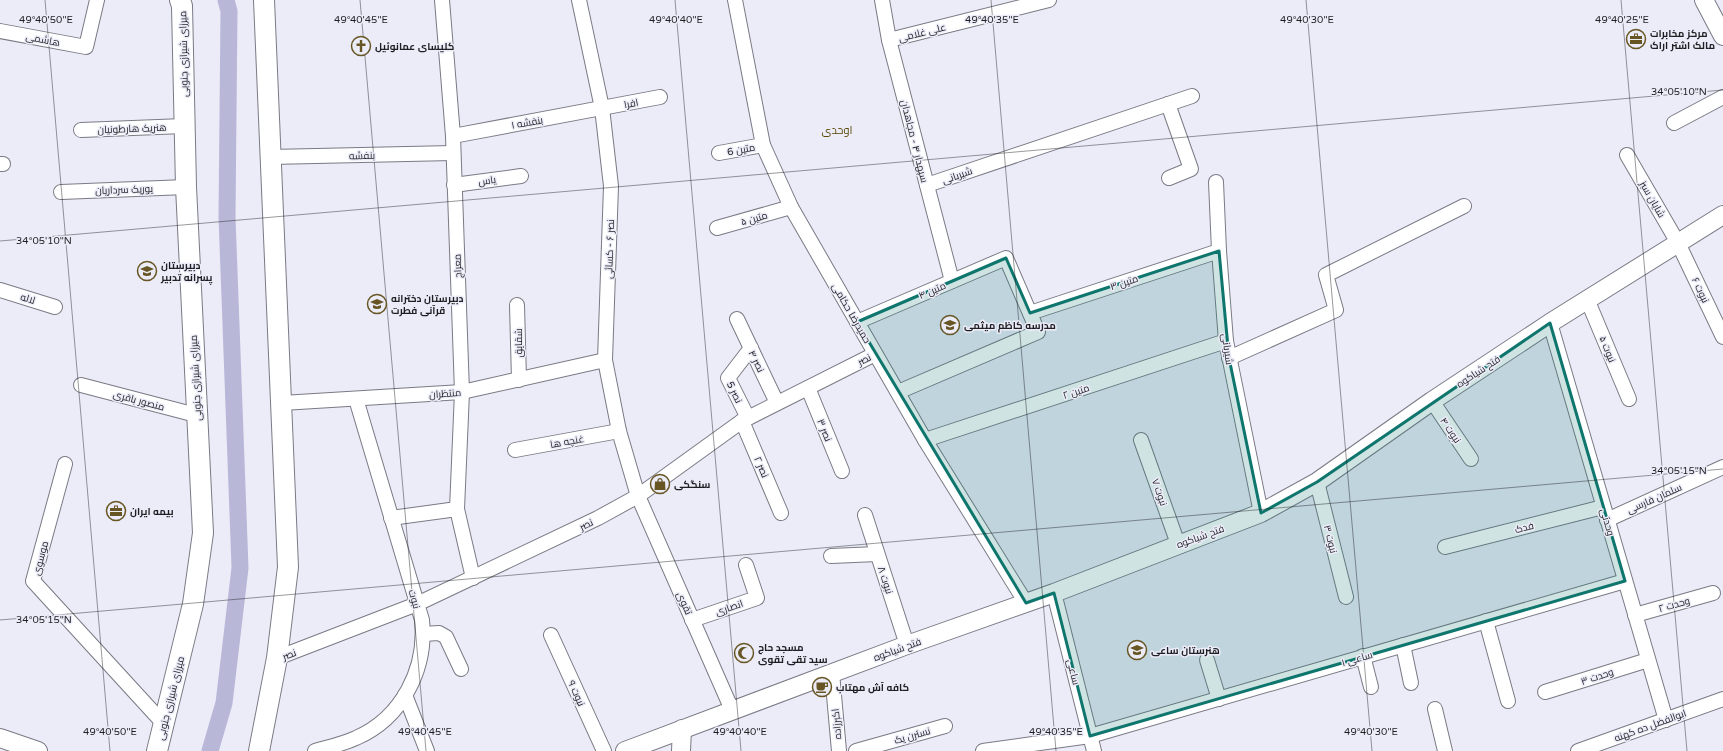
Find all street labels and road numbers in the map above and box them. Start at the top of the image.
street label: میرزای شیرازی جنوبی [177,11,191,97]
street label: علی غلامی [897,21,947,45]
street label: هاشمی [25,31,61,49]
street label: افرا [623,97,639,111]
street label: سپهدار ۴ - مجاهدان [898,99,930,184]
street label: بنفشه ۱ [510,114,544,132]
street label: هنریک هارطونیان [97,122,167,136]
street label: متین 6 [726,142,756,158]
street label: بنفشه [349,150,375,162]
street label: شیربانی [941,165,974,187]
street label: یاس [478,174,497,188]
street label: شایان سبز [1636,178,1667,220]
street label: یوریک سرداریان [95,183,154,197]
street label: متین ۵ [739,209,769,228]
street label: نصر ۶ - کسائی [603,219,617,279]
street label: معراج [452,254,464,278]
street label: متین ۳ [1109,273,1140,293]
street label: نبوت ۶ [1689,276,1711,305]
street label: متین ۴ [917,280,948,302]
street label: حمیدرضا حکامی [829,281,873,346]
street label: لاله [19,291,37,307]
street label: شقایق [513,328,525,358]
street label: شیربانی [1219,333,1235,365]
street label: نبوت ۵ [1596,334,1618,364]
street label: میرزای شیرازی جنوبی [188,335,204,421]
street label: نصر ۴ [746,348,767,374]
street label: نصر [855,351,873,369]
street label: فتح شیاکوه [1454,353,1503,390]
street label: نصر 5 [724,380,744,405]
street label: متین ۲ [1062,382,1091,402]
street label: منتظران [429,387,462,401]
street label: منصور باقری [112,388,166,414]
street label: نبوت ۴ [1437,415,1463,446]
street label: نصر ۳ [814,417,834,443]
street label: غنچه ها [549,433,585,451]
street label: نصر ۲ [751,455,771,480]
street label: نبوت ۷ [1149,477,1169,508]
street label: سلمان فارسی [1625,481,1684,516]
street label: وحدتی [1597,507,1617,537]
street label: نصر [577,516,595,534]
street label: فدک [1513,520,1535,536]
street label: فتح شیاکوه [1175,523,1226,551]
street label: نبوت ۳ [1321,524,1339,555]
street label: موسوی [31,540,51,577]
street label: نبوت ۸ [875,565,895,596]
street label: نبوت [406,588,422,610]
street label: تقوی [674,590,695,617]
street label: وحدت ۲ [1657,595,1691,615]
street label: انصاری [714,598,745,618]
street label: فتح شیاکوه [872,636,923,664]
street label: نصر [280,647,298,663]
street label: ساعی ۱ [1340,649,1374,669]
street label: میرزای شیرازی جنوبی [155,655,187,741]
street label: ساعی [1064,658,1082,686]
street label: وحدت ۳ [1579,666,1615,688]
street label: نبوت ۹ [565,679,587,708]
street label: ابوالفضل ده کهنه [1613,707,1688,745]
street label: اکبرزاده [830,708,844,740]
street label: نسترن یک [893,725,932,747]

